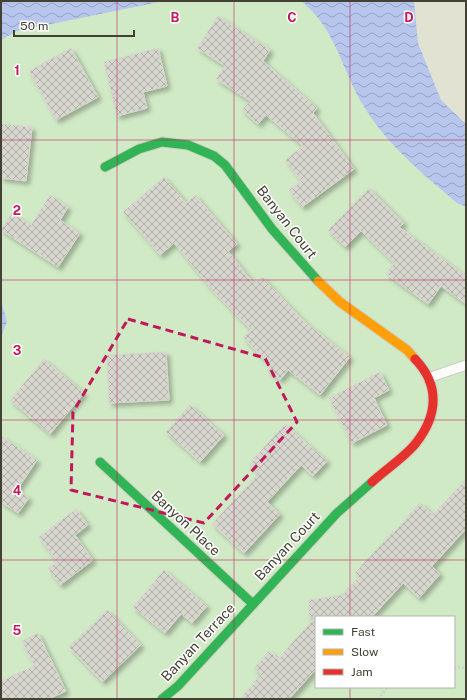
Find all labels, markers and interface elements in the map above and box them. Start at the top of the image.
text: B [171,10,180,25]
text: C [287,10,297,25]
text: D [404,10,414,25]
scale bar [14,12,134,38]
text: 50 m [20,19,48,33]
text: 1 [14,63,20,78]
street label: Banyan Court [254,182,320,262]
text: 2 [13,203,21,218]
text: 3 [13,343,22,358]
text: 4 [13,483,22,498]
street label: Banyon Place [148,487,224,559]
street label: Banyan Court [251,508,323,584]
street label: Banyan Terrace [158,600,238,684]
legend [315,616,455,688]
text: 5 [13,623,22,638]
text: Fast [351,625,376,639]
text: Slow [351,645,379,659]
text: Jam [351,665,373,679]

